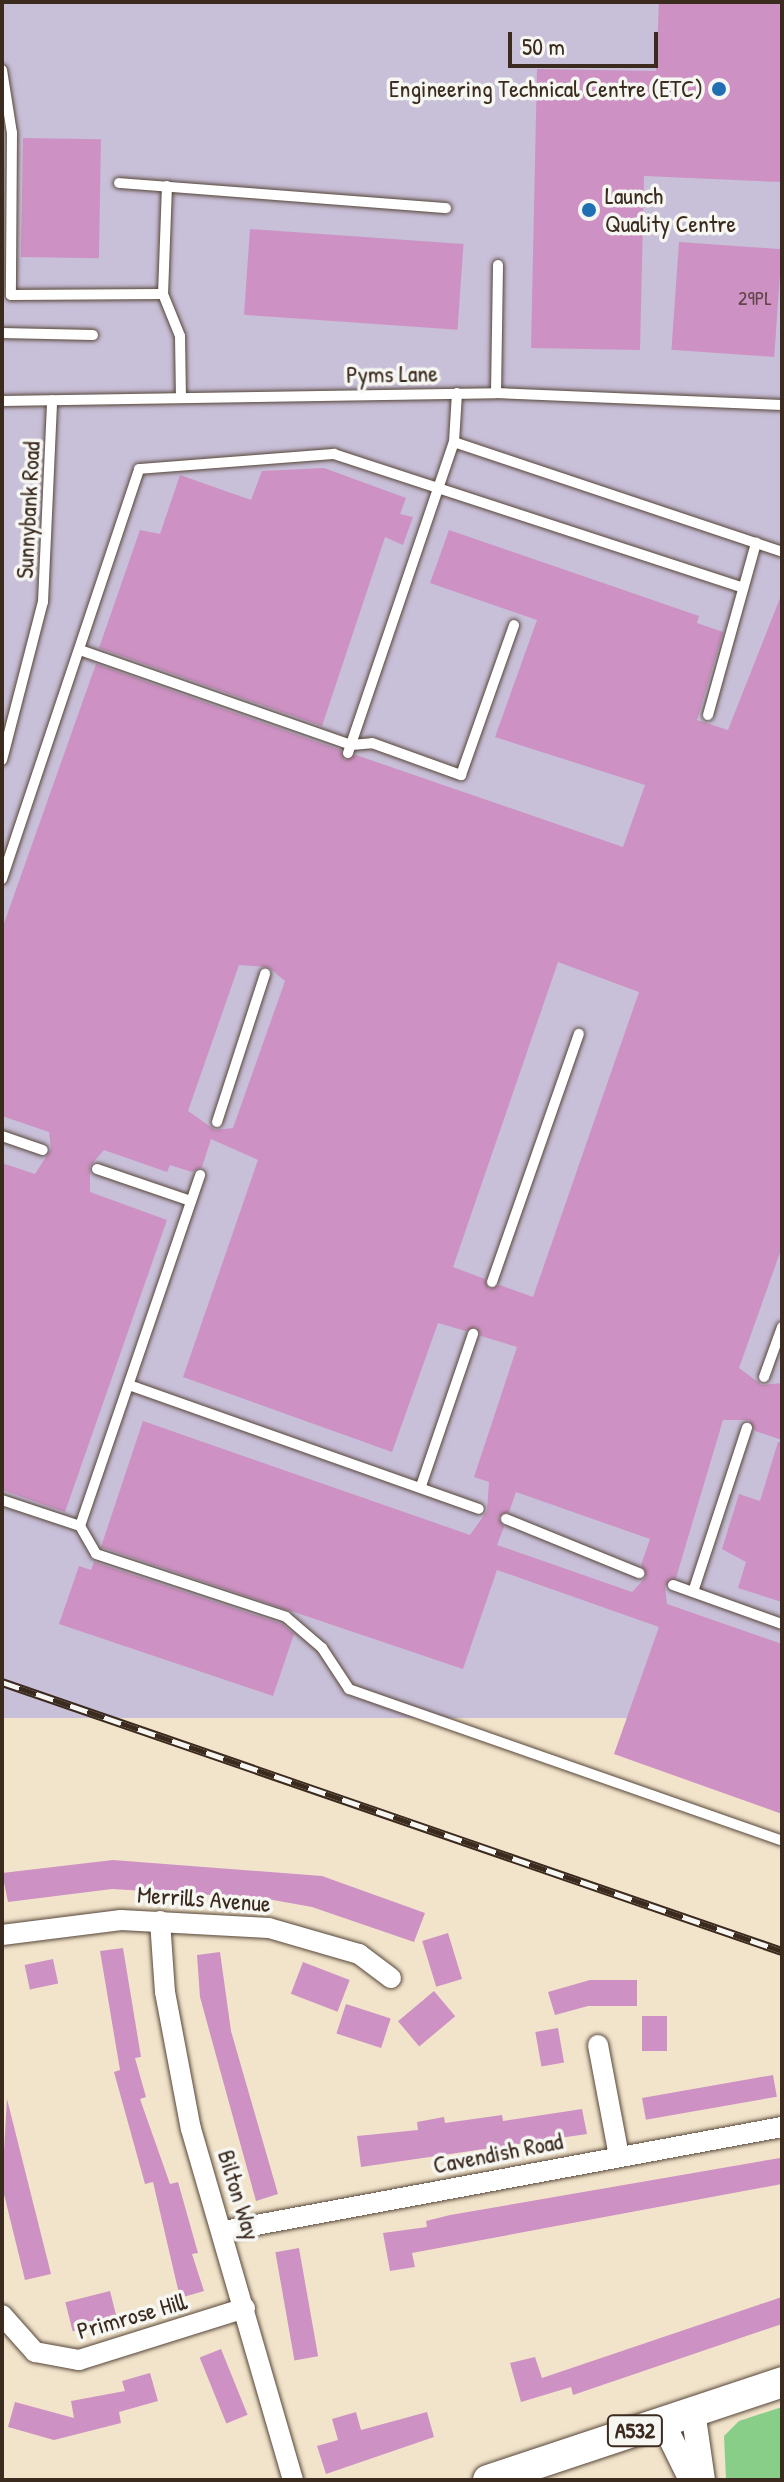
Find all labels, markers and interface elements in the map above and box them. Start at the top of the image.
scale bar [512,16,662,66]
text: 50 m [522,30,565,62]
place label: Engineering Technical Centre (ETC) [389,75,703,103]
marker: Engineering Technical Centre (ETC) [710,80,728,98]
place label: Launch Quality Centre [605,182,736,238]
marker: Launch Quality Centre [580,201,598,219]
house number: 29PL [738,285,772,309]
street label: Pyms Lane [346,359,438,389]
street label: Sunnybank Road [10,441,46,579]
street label: Merrills Avenue [136,1880,272,1918]
street label: Cavendish Road [431,2126,565,2180]
street label: Bilton Way [212,2147,266,2243]
street label: Primrose Hill [74,2287,190,2345]
road number: A532 [605,2413,665,2449]

